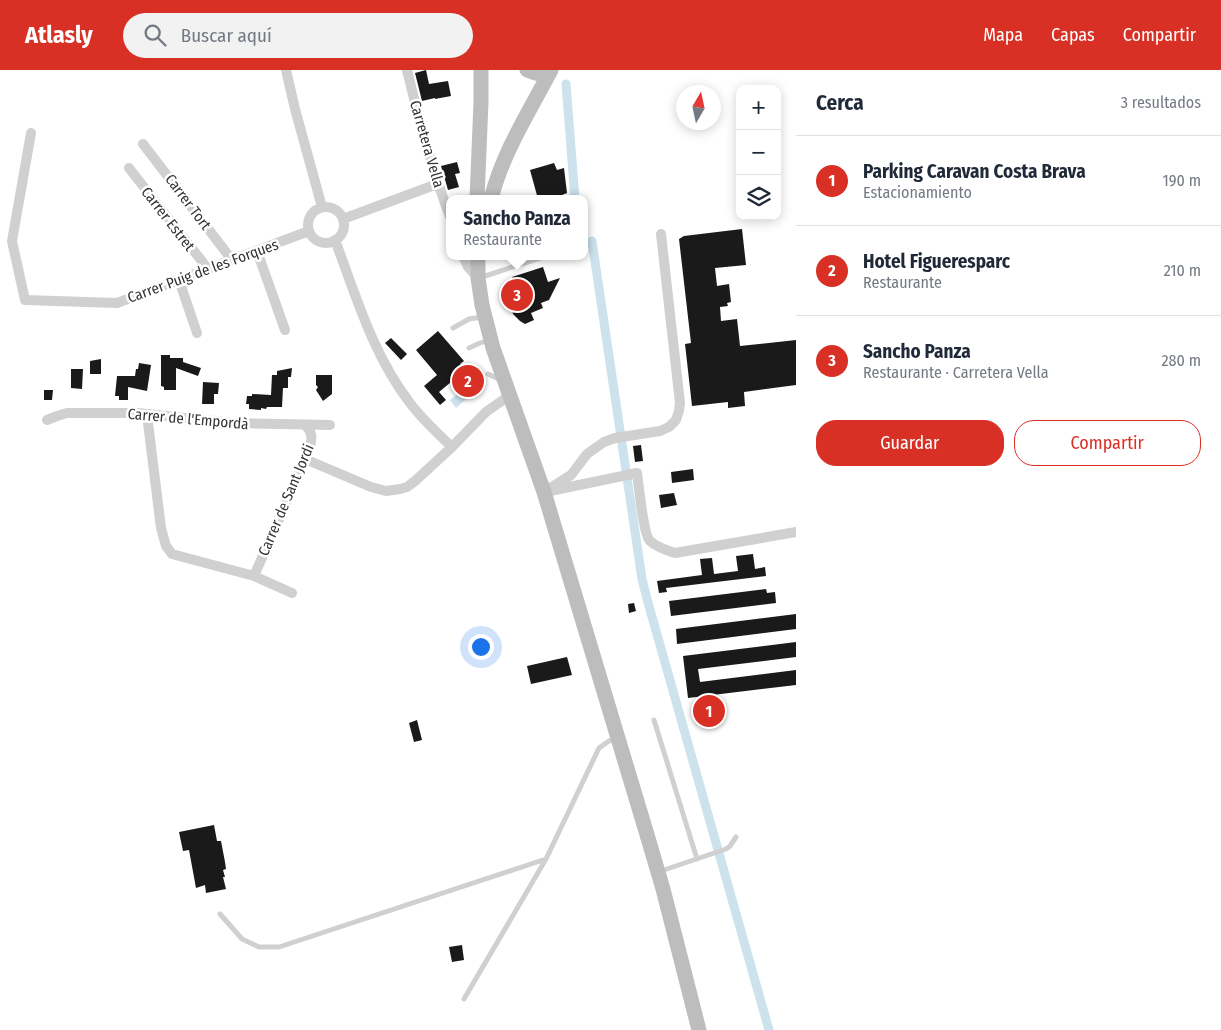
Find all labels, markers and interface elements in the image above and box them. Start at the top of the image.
search box [123,13,473,58]
text: Atlasly [25,21,93,49]
icon: search [141,21,169,49]
text: Buscar aquí [181,24,272,47]
text: Mapa [983,24,1023,46]
text: Capas [1051,24,1095,46]
text: Compartir [1123,24,1196,46]
north arrow [676,85,721,130]
map controls [736,85,781,220]
button: + [736,85,781,130]
text: Cerca [816,90,864,116]
text: 3 resultados [1121,93,1201,112]
street label: Carretera Vella [406,98,448,190]
button: − [736,130,781,175]
text: Parking Caravan Costa Brava [863,160,1086,183]
street label: Carrer Tort [161,171,215,234]
text: 1 [829,171,835,190]
text: 190 m [1163,171,1201,190]
button: layers [736,175,781,220]
street label: Carrer Estret [137,183,199,255]
text: Estacionamiento [863,183,972,202]
popup [446,195,588,260]
text: Sancho Panza [463,207,571,230]
text: Restaurante [463,230,542,249]
street label: Carrer Puig de les Forques [125,235,281,307]
text: Hotel Figueresparc [863,250,1010,273]
text: 2 [828,261,836,280]
text: 210 m [1164,261,1201,280]
text: Restaurante [863,273,942,292]
pin: 3 [501,276,533,314]
text: Sancho Panza [863,340,971,363]
text: 3 [828,351,836,370]
text: 280 m [1162,351,1201,370]
pin: 2 [452,362,484,400]
text: Restaurante · Carretera Vella [863,363,1049,382]
street label: Carrer de l'Empordà [127,405,249,433]
button: Guardar [816,420,1004,466]
button: Compartir [1014,420,1201,466]
street label: Carrer de Sant Jordi [254,441,318,559]
your location [468,634,494,660]
pin: 1 [693,692,725,730]

